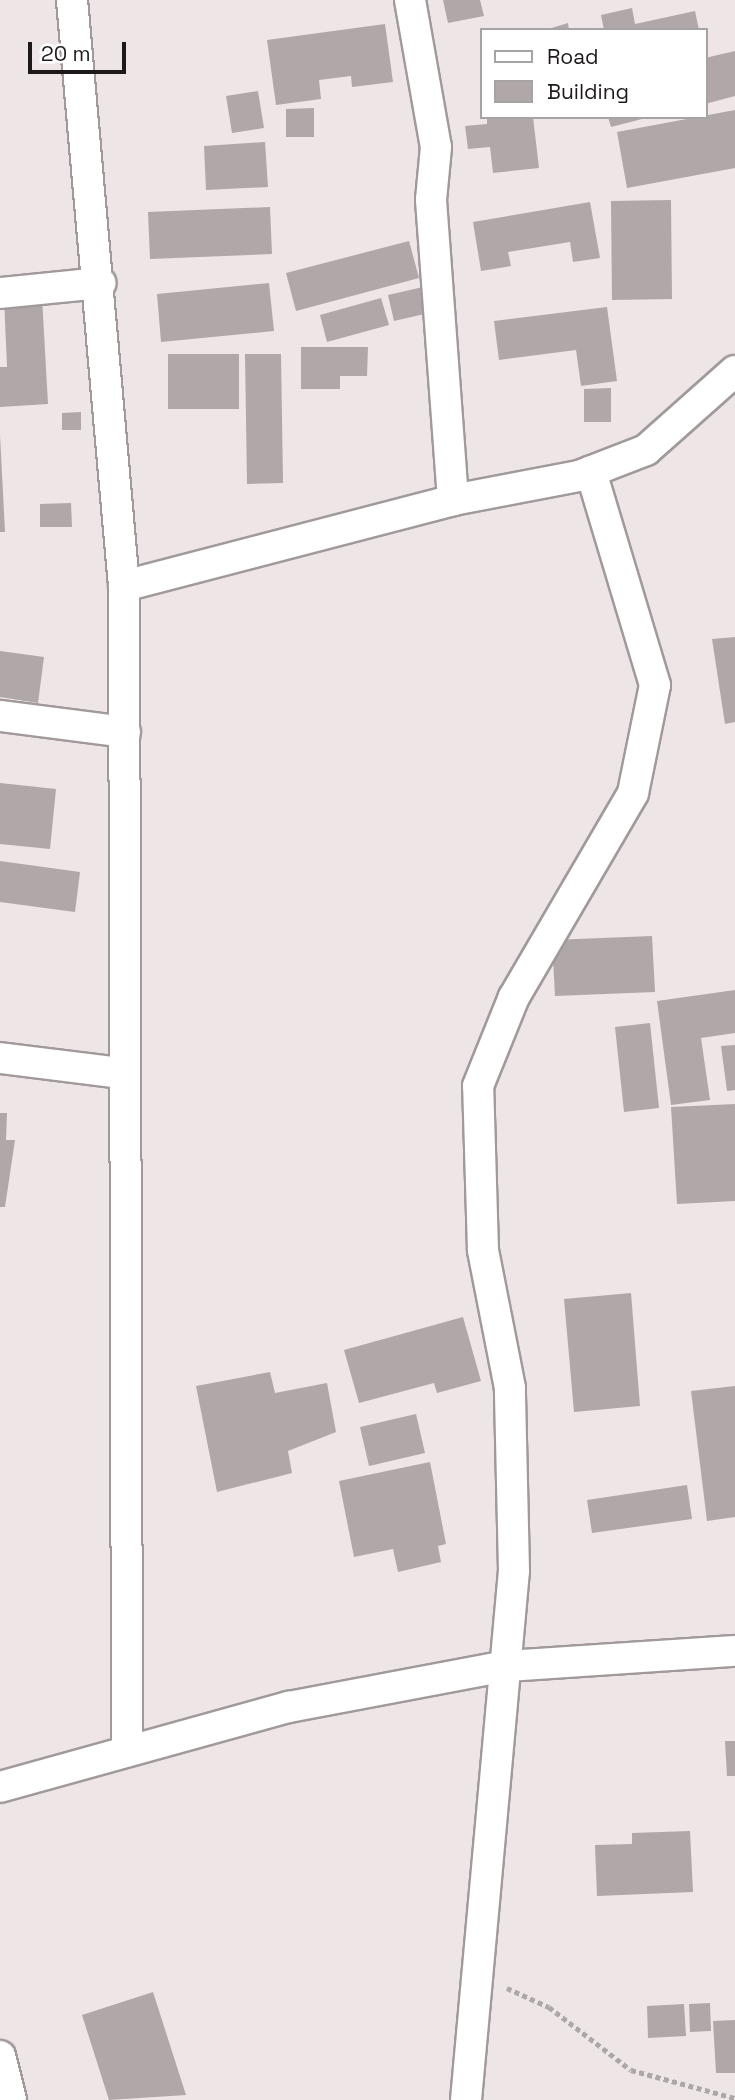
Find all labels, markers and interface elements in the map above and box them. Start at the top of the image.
scale bar [32,28,130,72]
legend [480,28,707,119]
text: 20 m [41,40,91,67]
text: Road [547,43,599,70]
text: Building [547,78,629,105]

